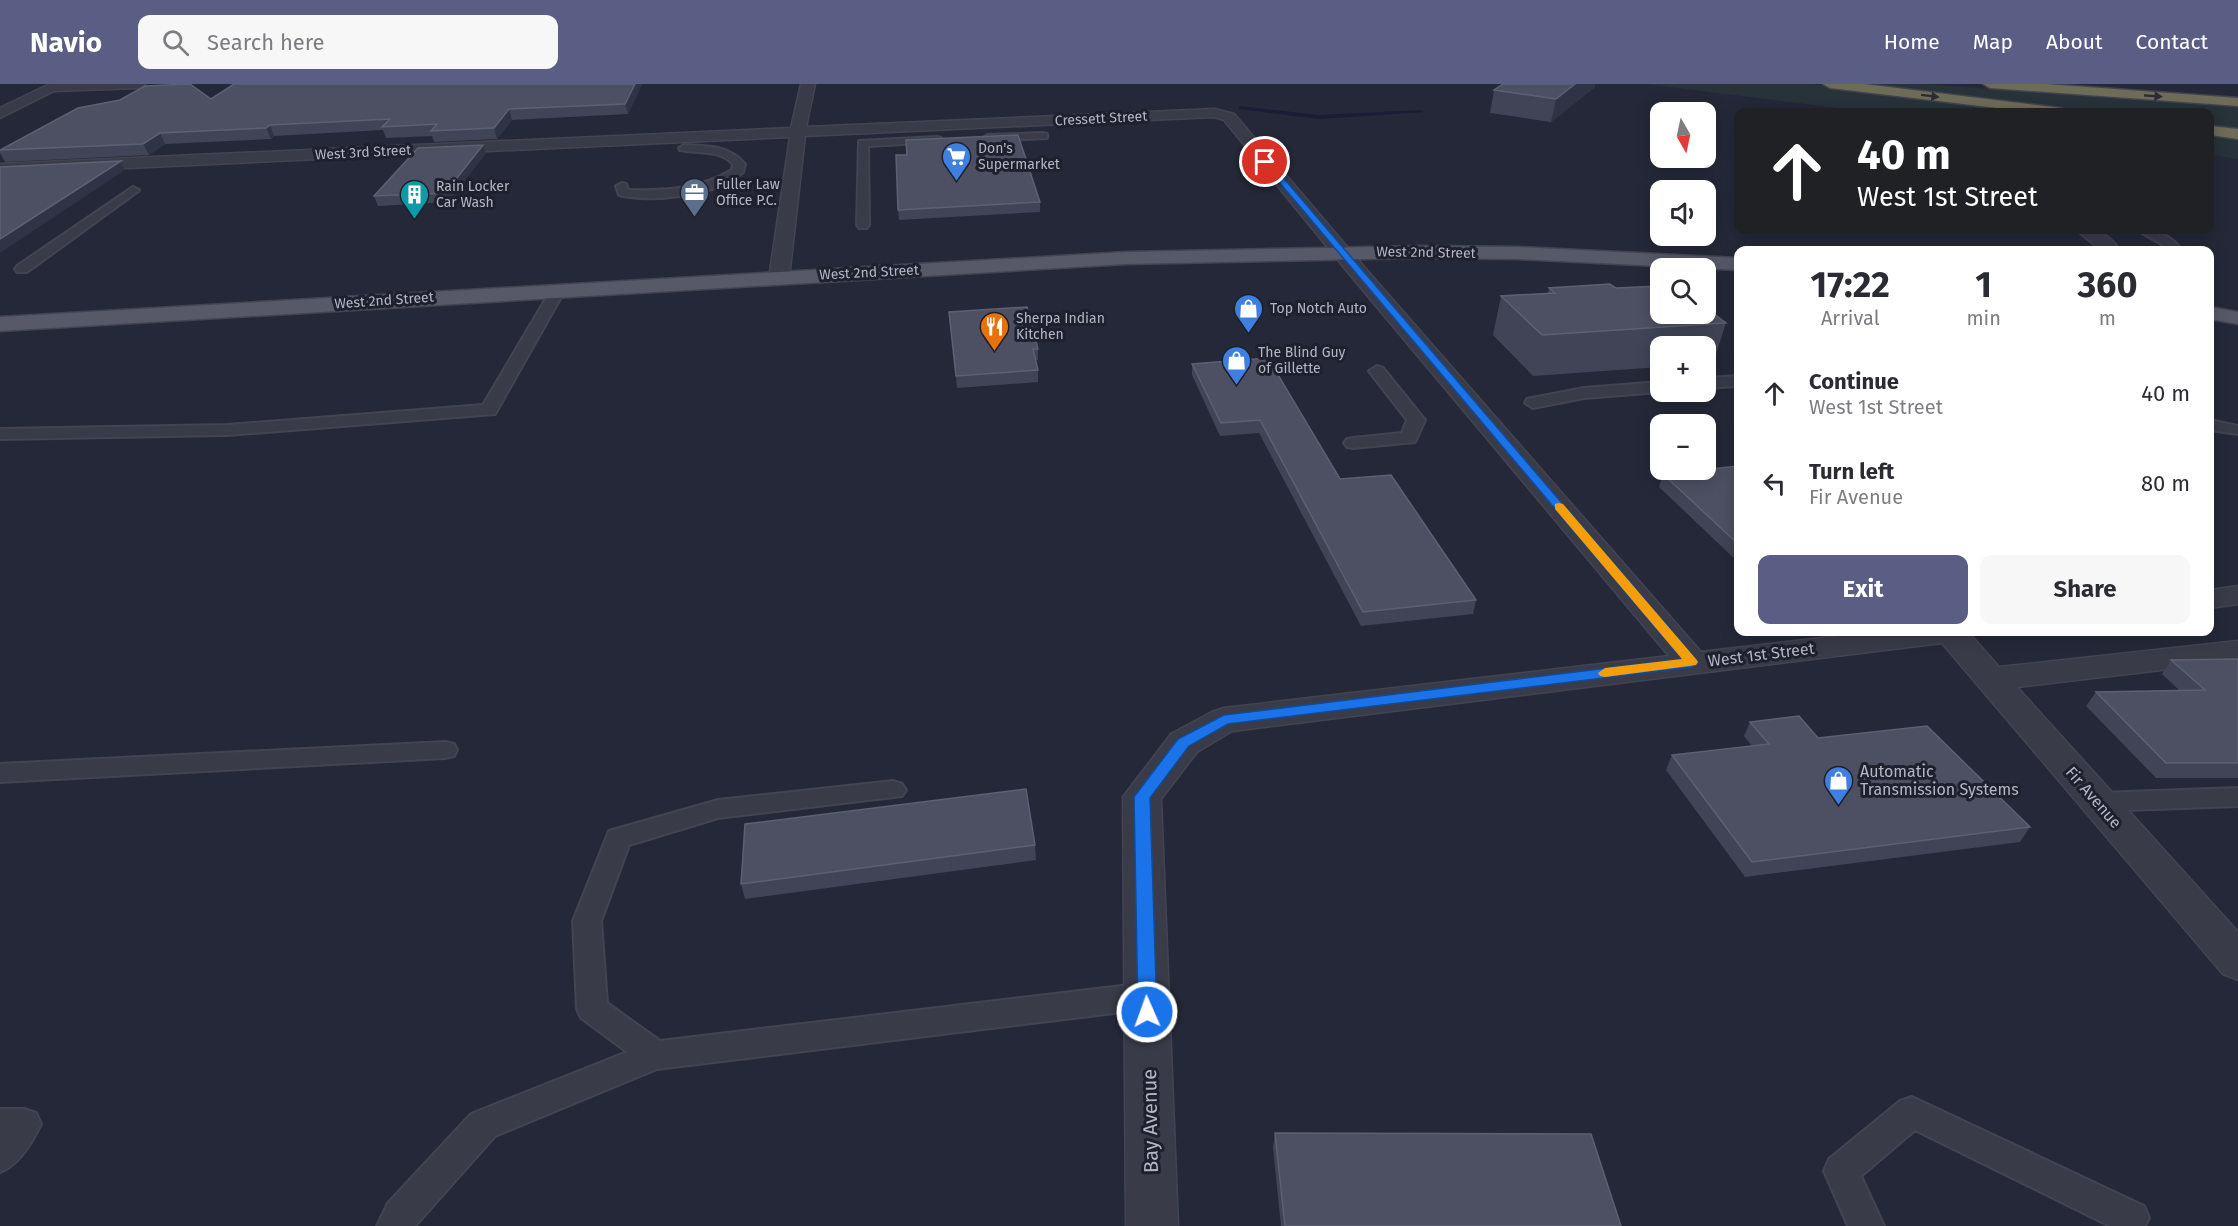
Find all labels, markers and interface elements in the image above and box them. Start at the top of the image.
search box [138,15,558,69]
text: Navio [30,26,102,59]
icon: search [159,26,192,59]
text: Search here [207,29,325,56]
text: Home [1884,29,1940,55]
text: Map [1973,29,2013,55]
text: About [2046,29,2103,55]
text: Contact [2136,29,2208,55]
one-way arrow [2143,91,2162,100]
one-way arrow [1921,92,1940,101]
north arrow [1650,102,1716,168]
map controls [1650,102,1716,480]
street label: Cressett Street [1054,108,1149,129]
text: 40 m [1857,130,1951,180]
icon: ahead [1758,132,1836,210]
pin [1239,136,1290,187]
supermarket icon: Don's Supermarket [941,140,973,182]
place label: Don's Supermarket [978,140,1061,173]
street label: West 3rd Street [314,141,413,164]
icon: arrive [1248,145,1281,178]
office icon: Fuller Law Office P.C. [679,176,711,218]
place label: Fuller Law Office P.C. [716,176,780,209]
building icon: Rain Locker Car Wash [399,178,431,220]
place label: Rain Locker Car Wash [436,178,510,211]
button: sound [1650,180,1716,246]
text: West 1st Street [1857,181,2038,213]
street label: West 2nd Street [1376,243,1477,262]
button: search [1650,258,1716,324]
street label: West 2nd Street [819,261,920,284]
text: 17:22 [1810,263,1890,307]
text: 1 [1975,263,1992,307]
text: 360 [2077,263,2137,307]
street label: West 2nd Street [334,288,435,312]
shop icon: Top Notch Auto [1233,292,1265,334]
place label: Top Notch Auto [1270,300,1367,317]
text: Arrival [1821,306,1880,330]
text: min [1966,306,2001,330]
text: m [2099,306,2116,330]
restaurant icon: Sherpa Indian Kitchen [979,310,1011,352]
place label: Sherpa Indian Kitchen [1016,310,1105,343]
button: + [1650,336,1716,402]
shop icon: The Blind Guy of Gillette [1221,344,1253,386]
place label: The Blind Guy of Gillette [1258,344,1346,377]
text: Continue [1809,368,1899,395]
icon: ahead [1758,377,1791,410]
text: 40 m [2141,380,2190,407]
text: West 1st Street [1809,395,1943,419]
button: − [1650,414,1716,480]
text: Turn left [1809,458,1894,485]
icon: left [1758,467,1791,500]
text: 80 m [2141,470,2190,497]
text: Fir Avenue [1809,485,1903,509]
button: Exit [1758,555,1968,624]
button: Share [1980,555,2190,624]
street label: West 1st Street [1707,639,1816,670]
place label: Automatic Transmission Systems [1860,762,2019,799]
street label: Fir Avenue [2062,763,2126,832]
shop icon: Automatic Transmission Systems [1823,764,1855,806]
position arrow [1115,980,1179,1044]
street label: Bay Avenue [1137,1069,1163,1173]

